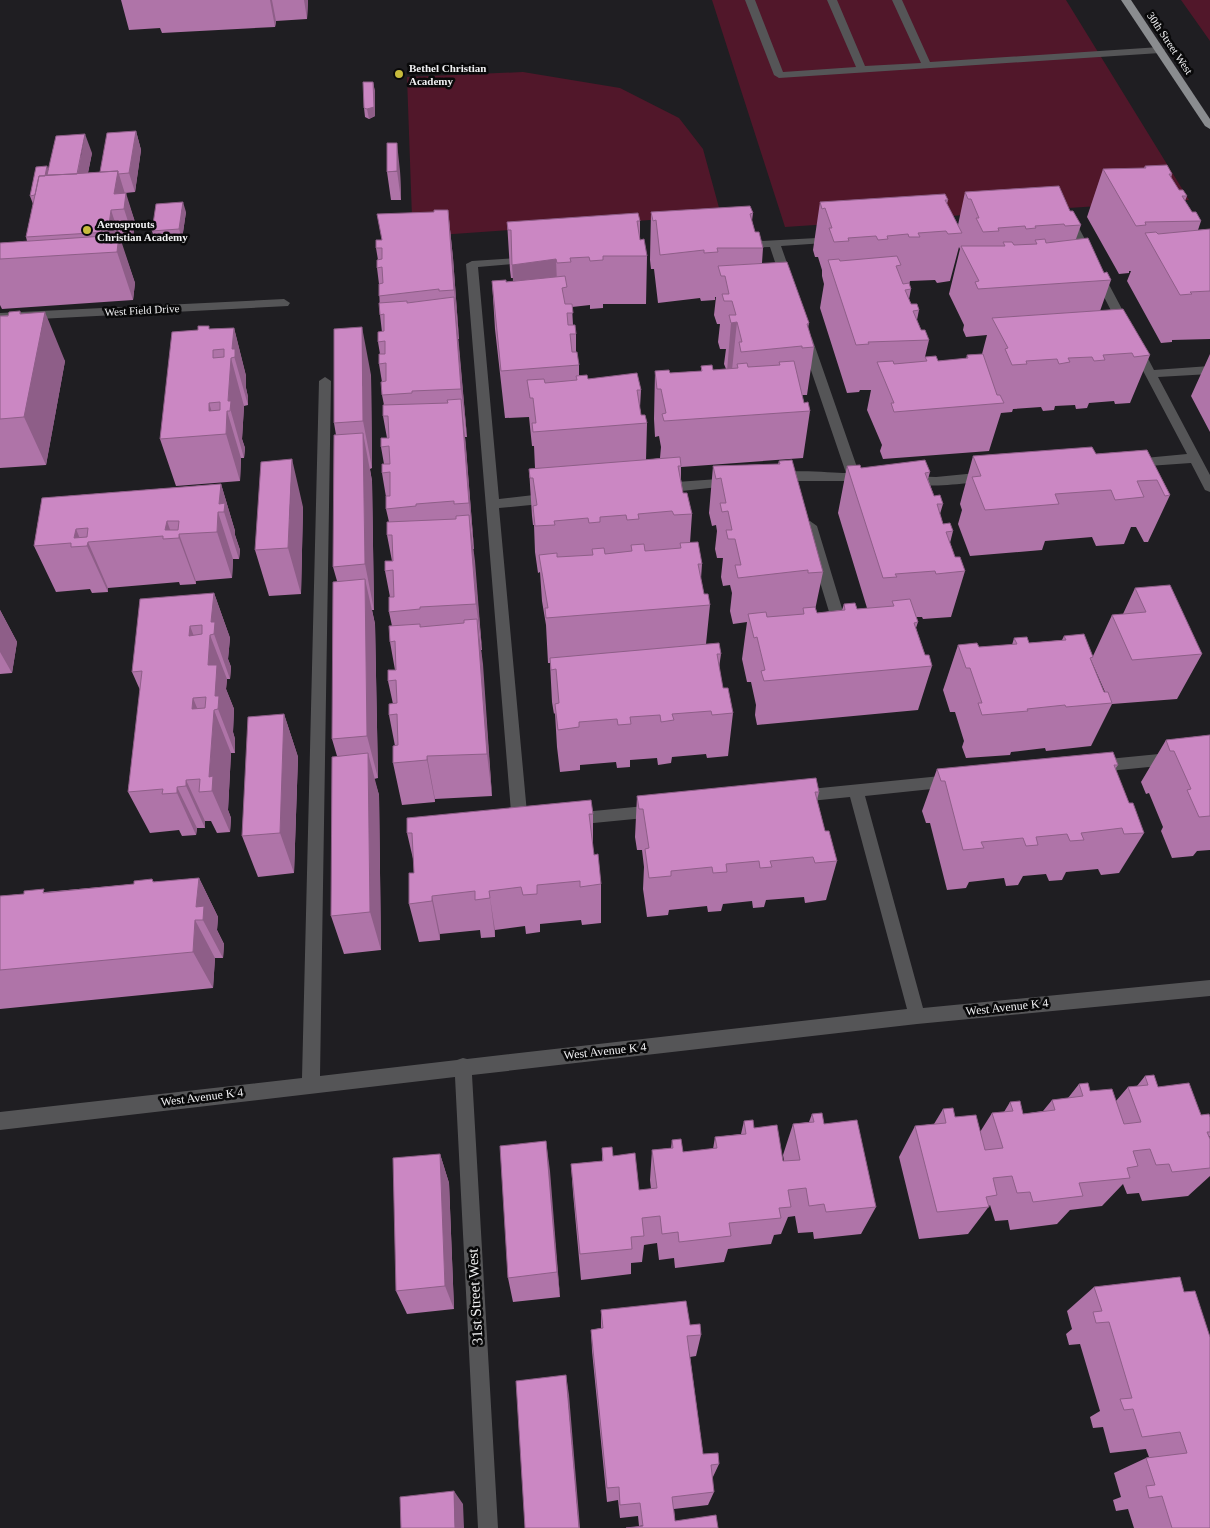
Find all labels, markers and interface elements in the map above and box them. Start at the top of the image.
street label: 30th Street West [1145,10,1195,76]
place label: Bethel Christian Academy [409,62,486,87]
marker: Bethel Christian Academy [393,68,405,80]
place label: Aerosprouts Christian Academy [97,218,188,243]
marker: Aerosprouts Christian Academy [81,224,93,236]
street label: West Field Drive [104,302,180,318]
street label: West Avenue K 4 [965,996,1049,1018]
street label: West Avenue K 4 [563,1040,647,1062]
street label: West Avenue K 4 [160,1085,244,1109]
street label: 31st Street West [464,1247,486,1346]

